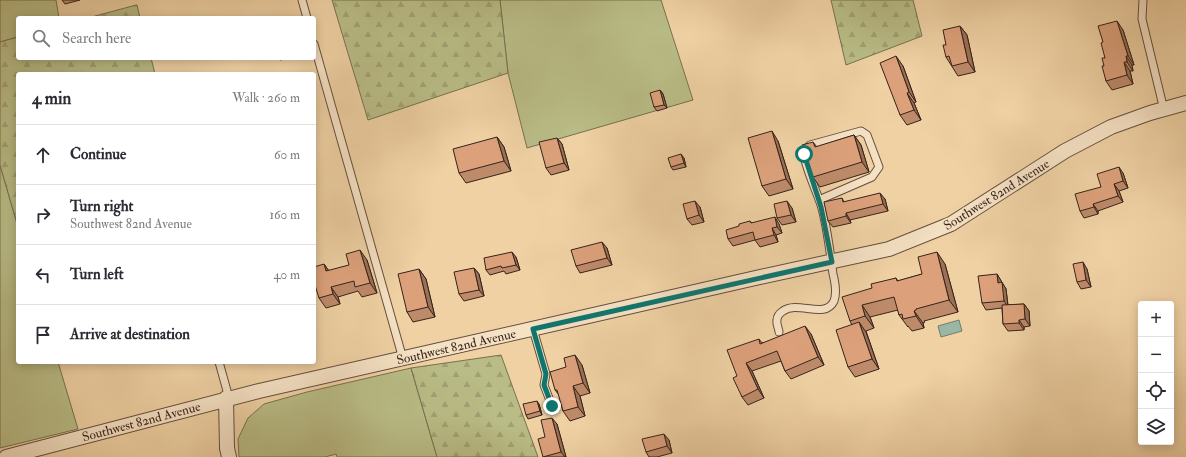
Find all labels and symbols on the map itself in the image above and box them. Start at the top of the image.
route start [795,145,813,163]
street label: Southwest 82nd Avenue [941,155,1053,234]
street label: Southwest 82nd Avenue [395,325,518,368]
route end [543,397,561,415]
street label: Southwest 82nd Avenue [80,398,203,445]

